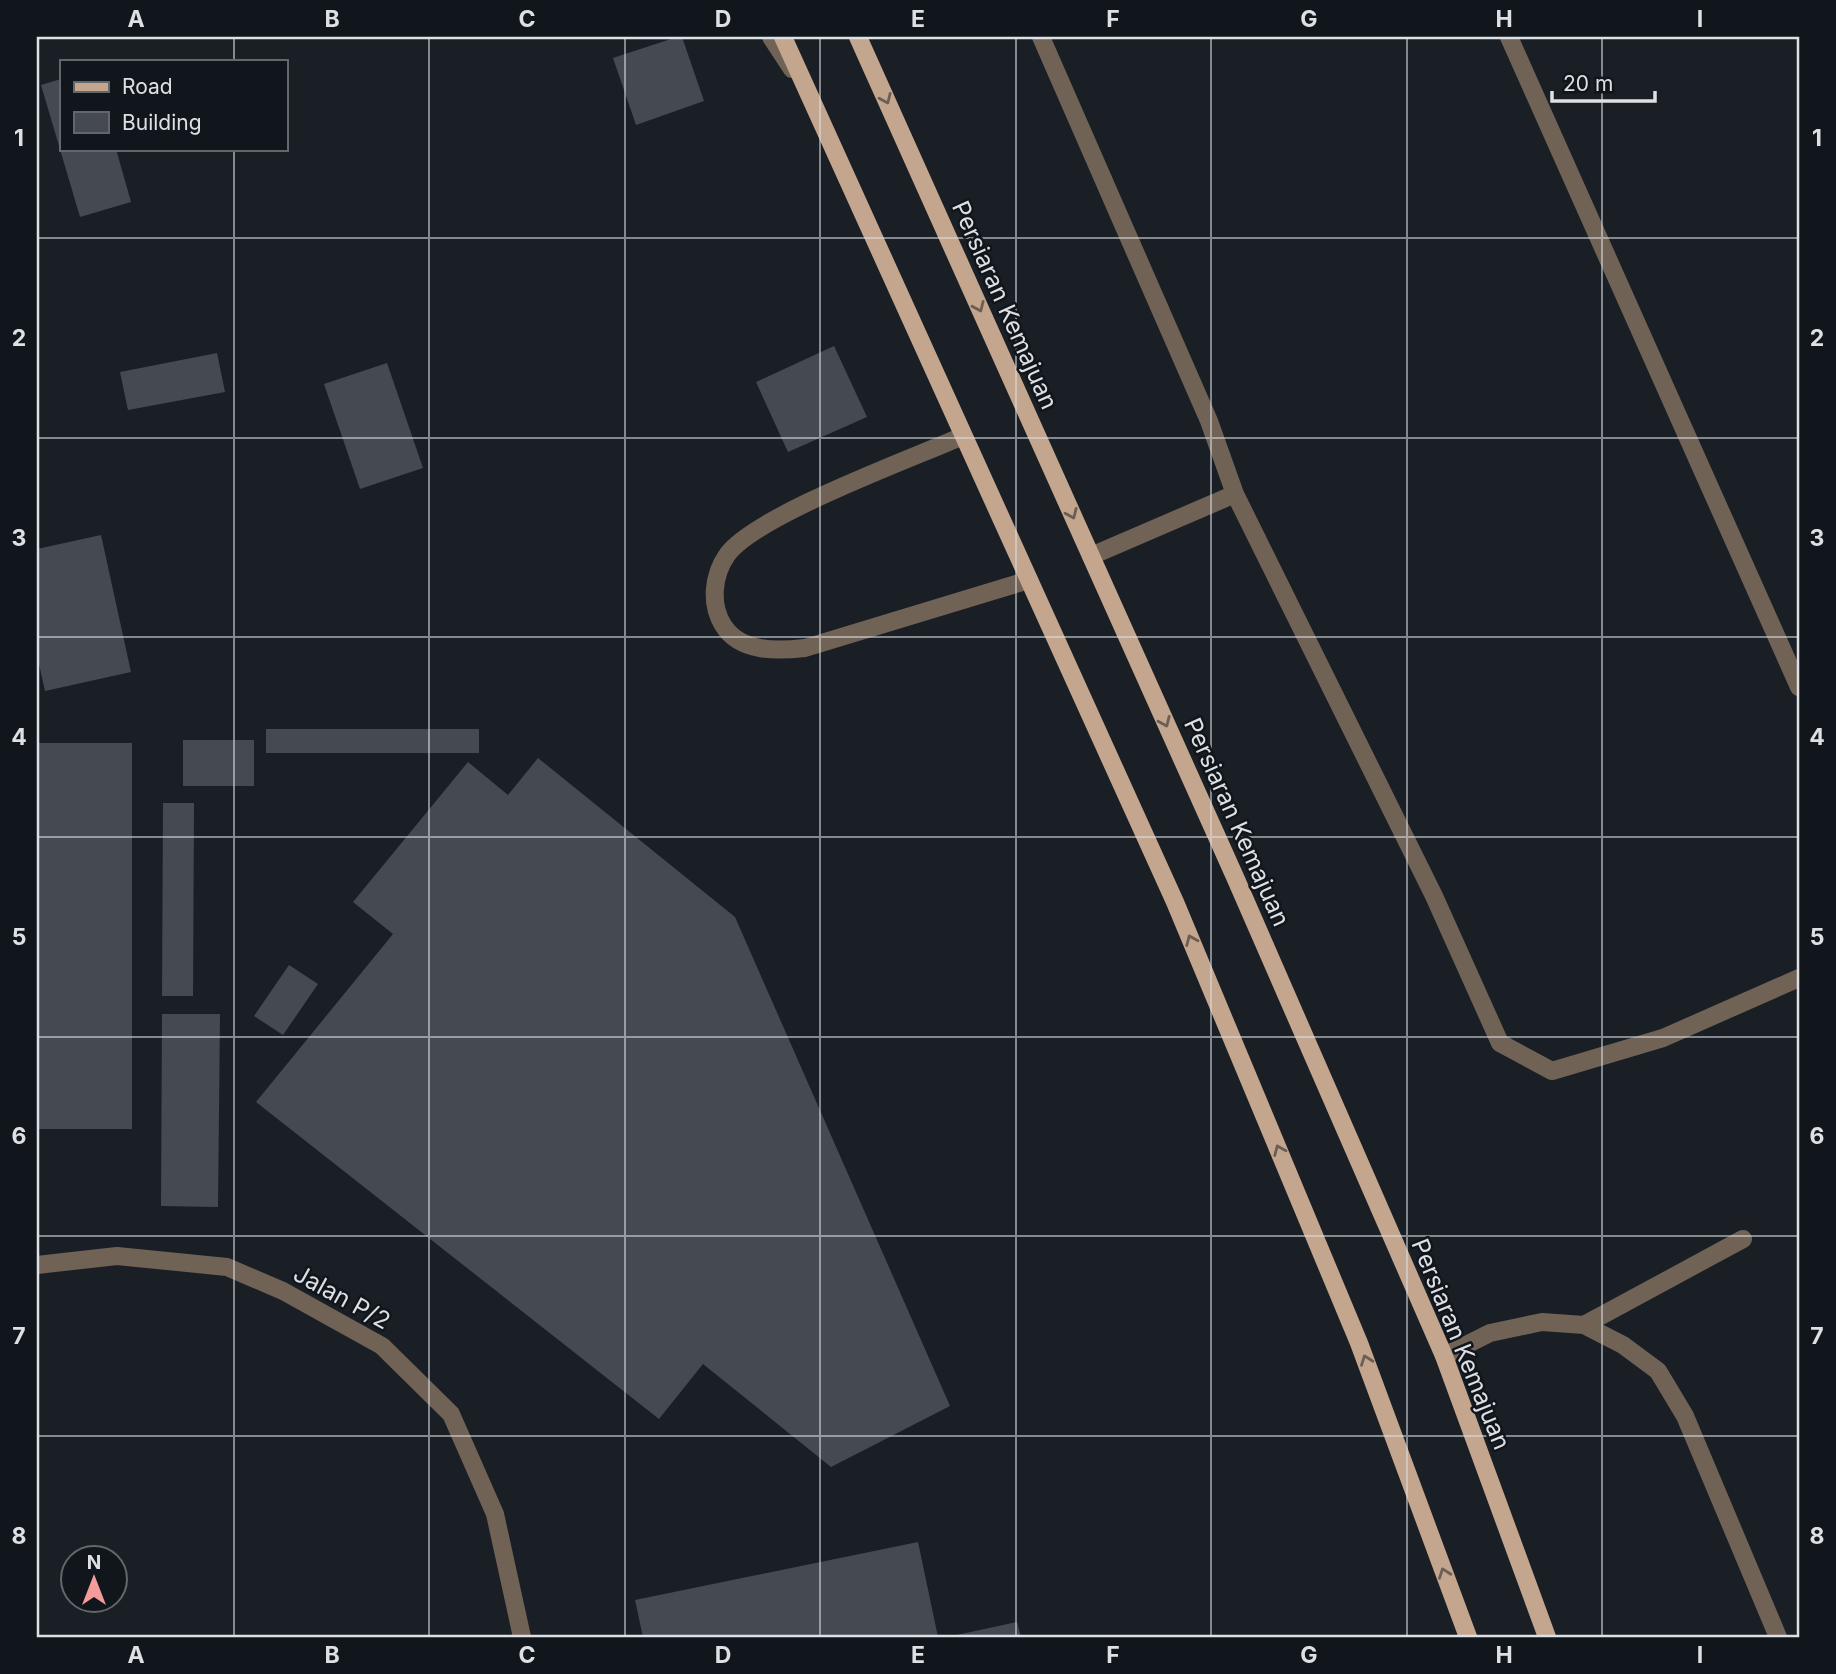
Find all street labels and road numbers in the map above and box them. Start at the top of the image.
street label: Persiaran Kemajuan [946,196,1064,414]
street label: Persiaran Kemajuan [1178,713,1296,931]
street label: Persiaran Kemajuan [1405,1234,1517,1454]
street label: Jalan P/2 [289,1259,395,1335]

